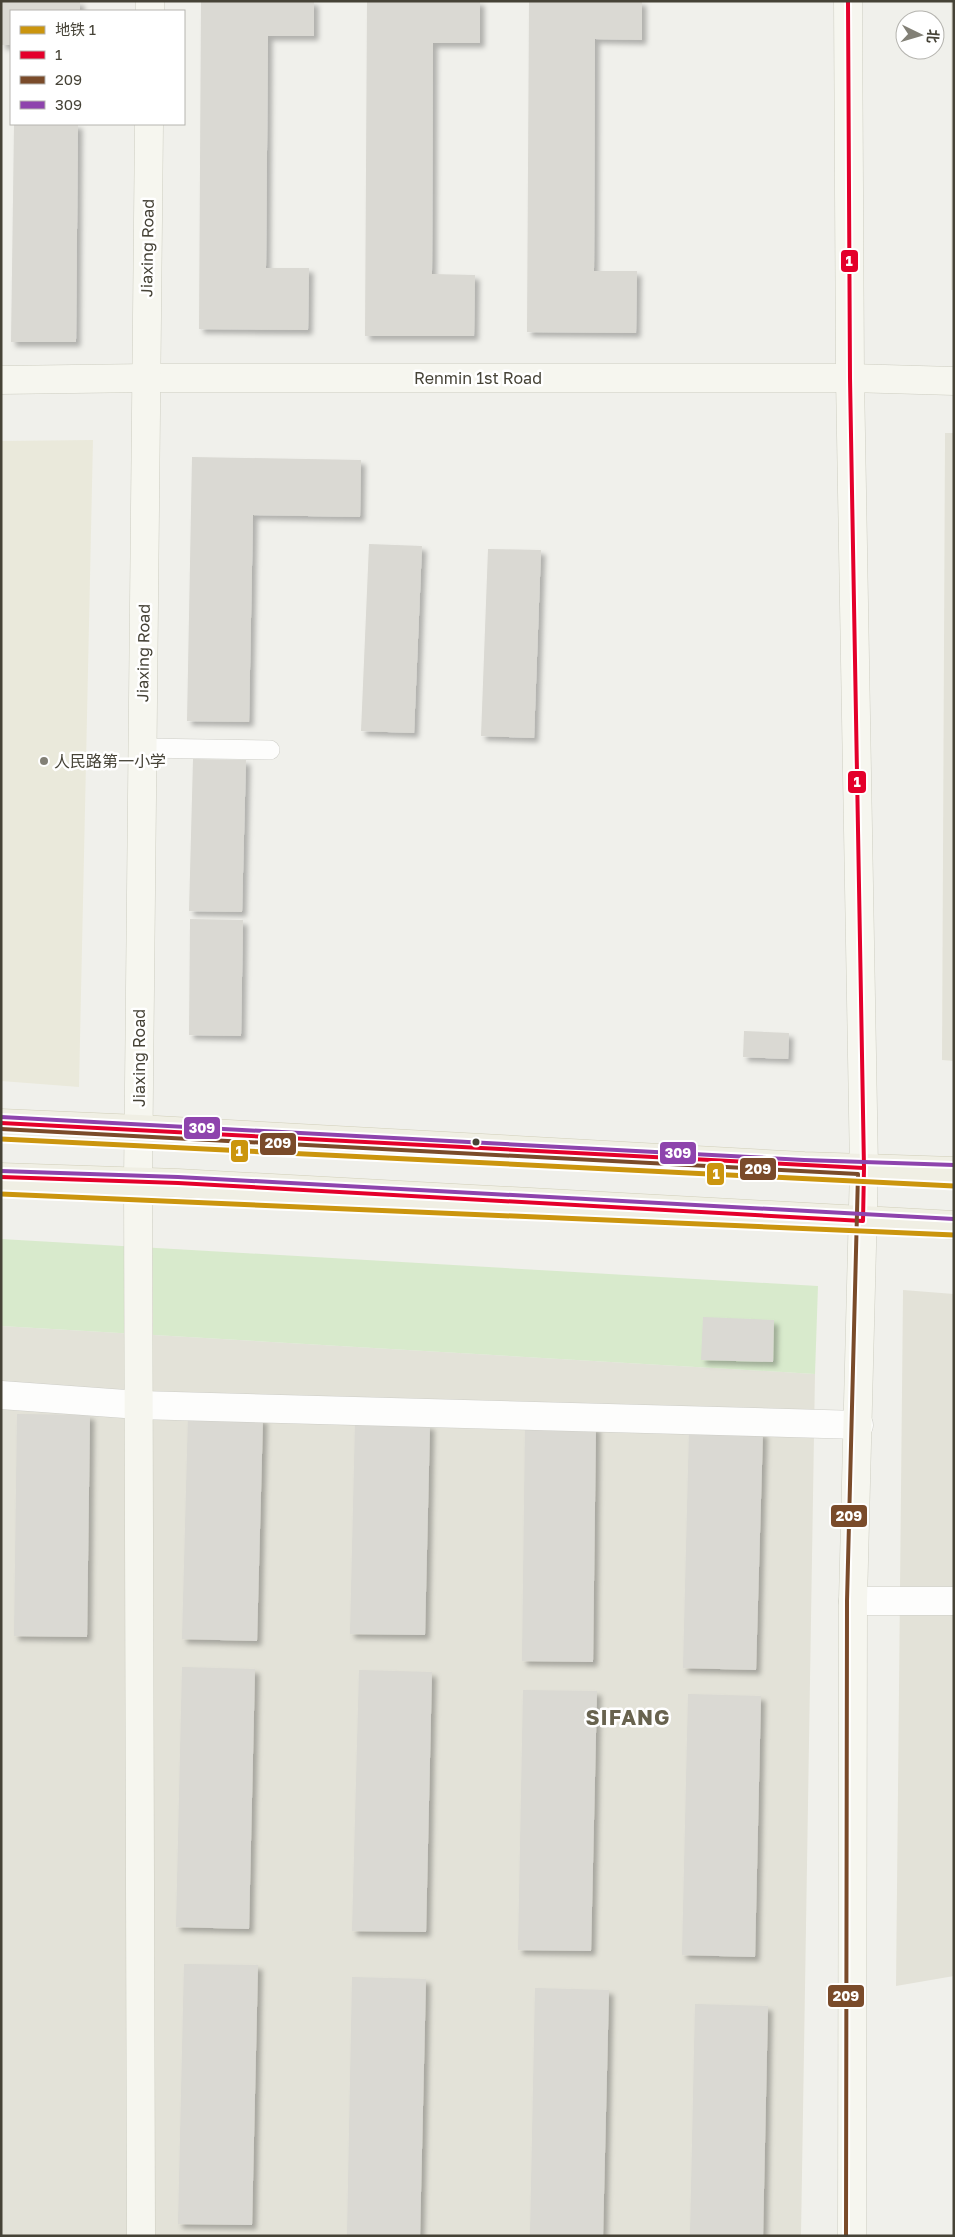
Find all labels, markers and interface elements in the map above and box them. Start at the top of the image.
legend [10,10,185,125]
north arrow [895,10,945,60]
text: 地铁 1 [55,20,96,38]
text: 北 [924,28,943,44]
text: 1 [55,45,62,63]
text: 209 [55,70,82,88]
text: 309 [55,95,82,113]
street label: Jiaxing Road [136,199,158,297]
line badge: 1 [840,249,859,273]
text: 1 [845,252,853,269]
street label: Renmin 1st Road [414,368,542,388]
street label: Jiaxing Road [132,604,154,702]
place label: 人民路第一小学 [54,751,166,771]
marker: 人民路第一小学 [38,755,50,767]
line badge: 1 [847,770,867,794]
text: 1 [853,773,861,790]
street label: Jiaxing Road [129,1009,149,1107]
line badge: 309 [183,1116,221,1140]
text: 309 [189,1119,215,1136]
line badge: 209 [259,1132,297,1156]
text: 209 [265,1134,291,1151]
unlabelled marker [471,1137,481,1147]
line badge: 1 [230,1139,249,1163]
line badge: 309 [659,1141,697,1165]
text: 1 [235,1142,243,1159]
text: 309 [665,1144,691,1161]
line badge: 209 [739,1157,777,1181]
text: 209 [745,1160,771,1177]
line badge: 1 [706,1162,725,1186]
text: 1 [712,1165,720,1182]
line badge: 209 [830,1504,868,1528]
text: 209 [836,1507,862,1524]
district label: SIFANG [586,1704,670,1730]
line badge: 209 [827,1984,865,2008]
text: 209 [833,1987,859,2004]

